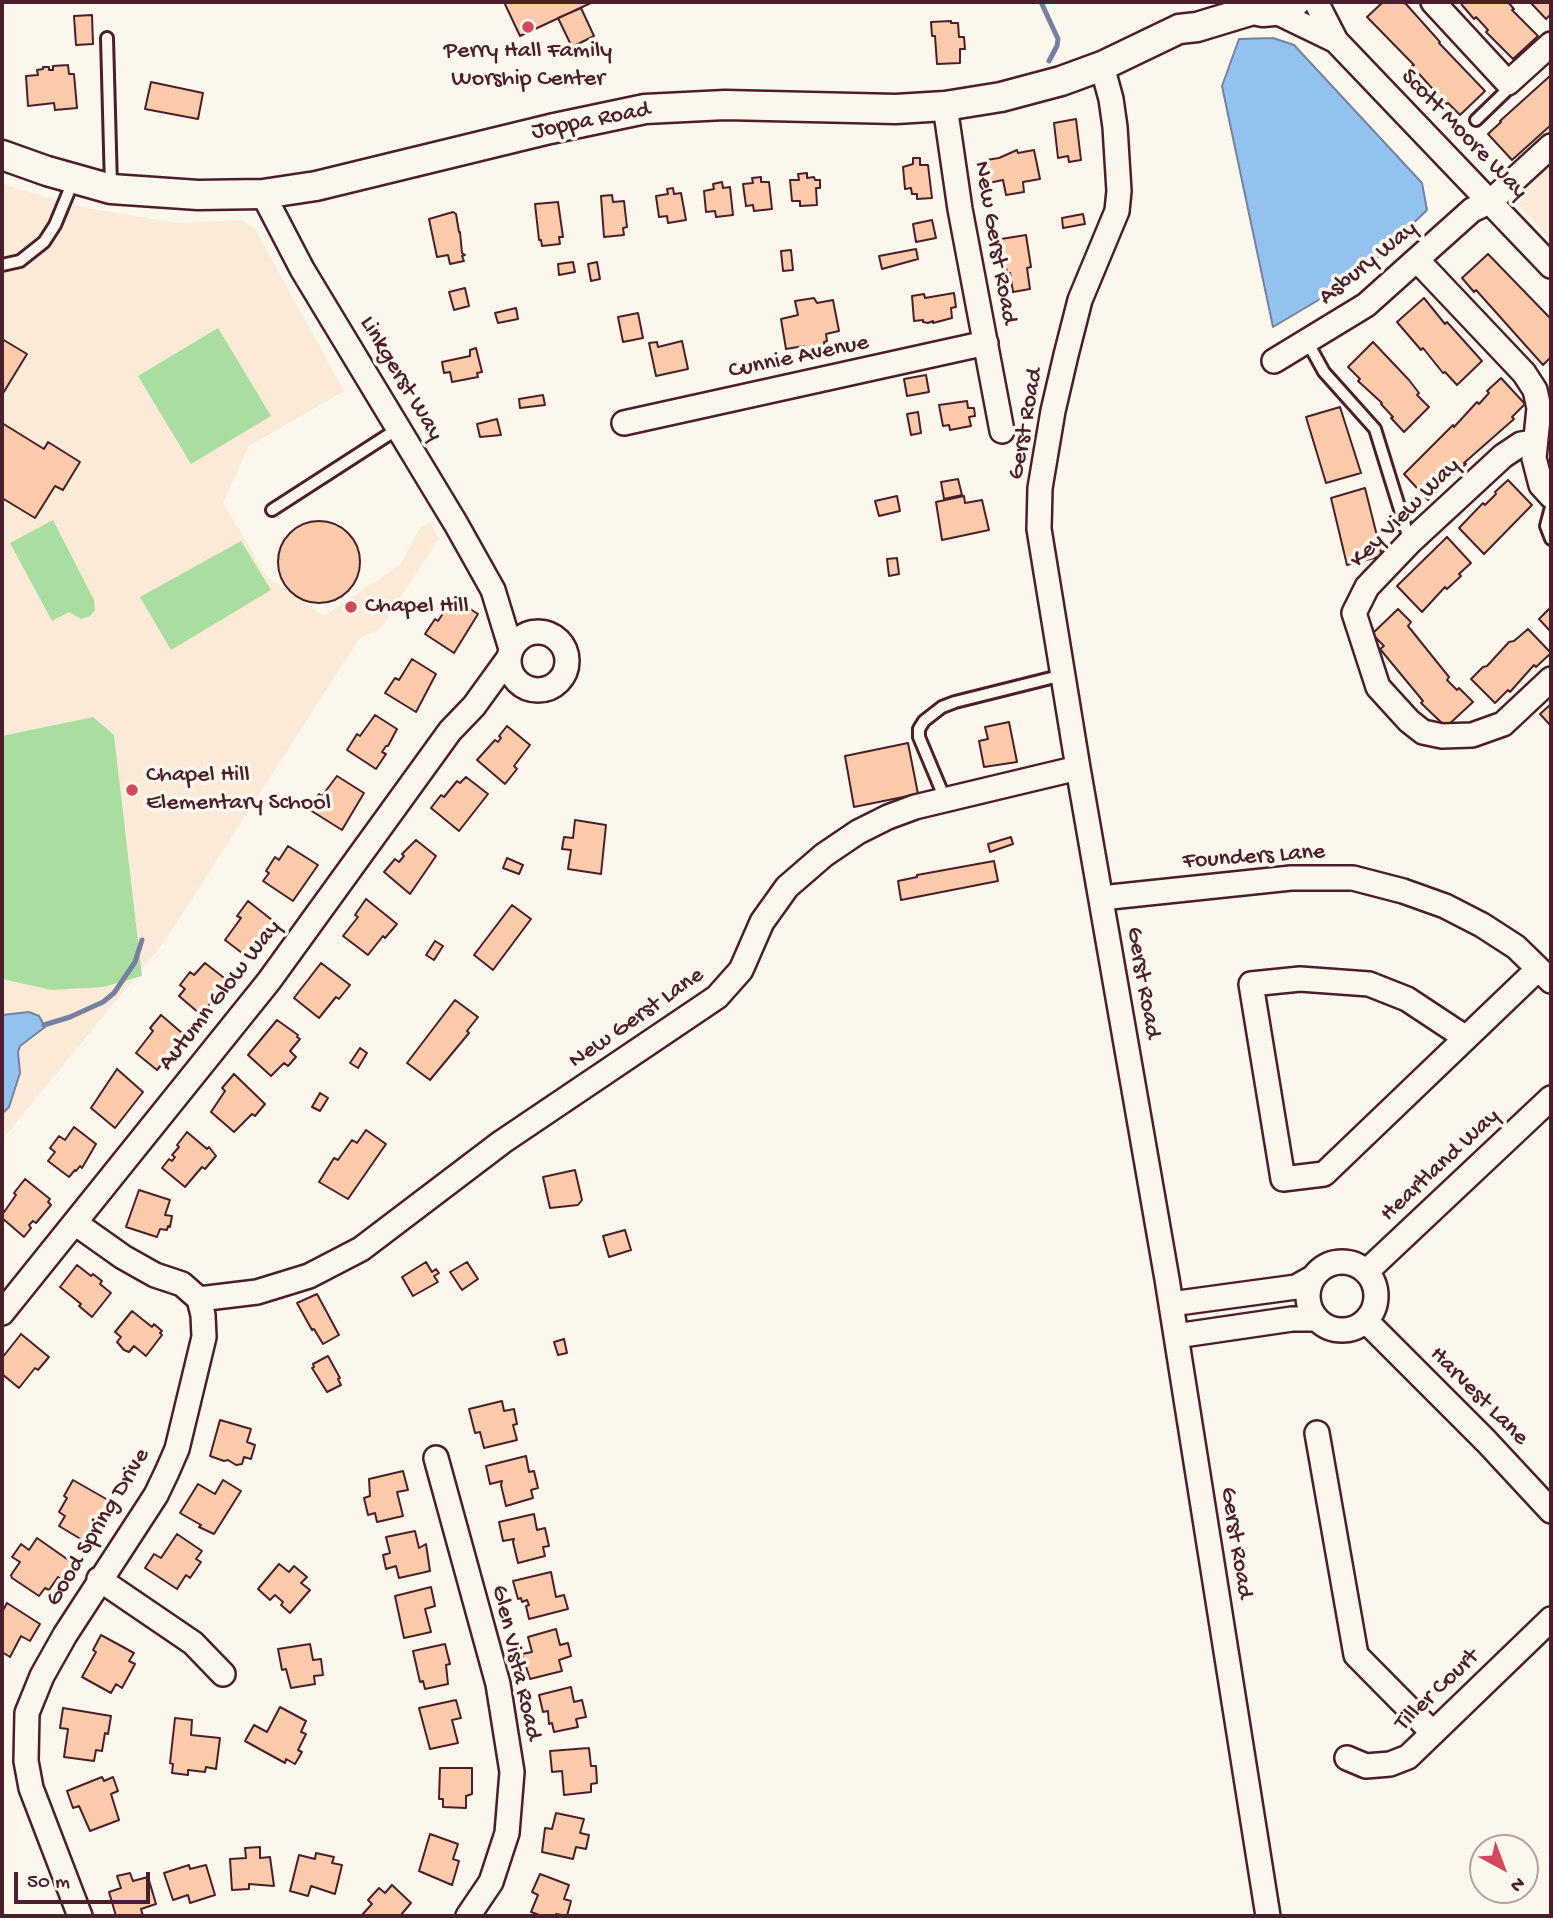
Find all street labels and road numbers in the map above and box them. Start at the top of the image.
street label: Scott Moore Way [1393,64,1533,206]
street label: Joppa Road [529,96,653,148]
street label: New Gerst Road [965,159,1023,327]
street label: Asbury Way [1314,216,1424,312]
street label: Linkgerst Way [351,311,449,447]
street label: Cunnie Avenue [726,329,872,387]
street label: Gerst Road [1003,366,1051,482]
street label: Key View Way [1345,453,1467,575]
street label: Founders Lane [1182,839,1326,877]
street label: Autumn Glow Way [153,915,289,1077]
street label: Gerst Road [1118,925,1166,1041]
street label: New Gerst Lane [564,962,710,1076]
street label: Heartland Way [1375,1103,1507,1229]
street label: Harvest Lane [1422,1341,1534,1453]
street label: Good Spring Drive [40,1444,158,1612]
street label: Gerst Road [1212,1485,1258,1601]
street label: Glen Vista Road [483,1583,547,1743]
street label: Tiller Court [1390,1644,1486,1738]

